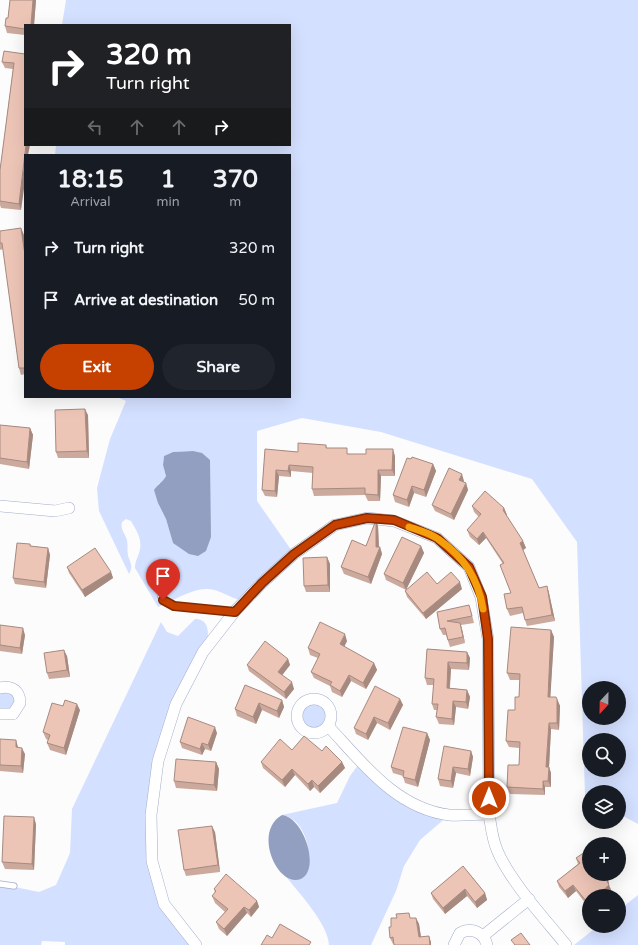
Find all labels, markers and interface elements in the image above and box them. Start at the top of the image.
text: 320 m [106,38,192,72]
icon: right [40,40,92,92]
text: Turn right [106,72,190,94]
icon: left [84,116,106,138]
icon: ahead [126,116,148,138]
icon: ahead [168,116,190,138]
icon: right [210,116,232,138]
text: 18:15 [57,165,124,194]
text: 1 [161,165,176,194]
text: 370 [213,165,258,194]
text: Arrival [70,194,110,210]
text: min [157,194,180,210]
text: m [229,194,241,210]
icon: right [40,237,62,259]
text: Turn right [74,239,144,257]
text: 320 m [229,239,275,257]
icon: arrive [40,289,62,311]
text: Arrive at destination [74,291,218,309]
text: 50 m [238,291,275,309]
button: Exit [40,344,154,390]
button: Share [162,344,275,390]
pin [146,559,180,600]
icon: arrive [152,565,174,587]
north arrow [582,681,626,725]
map controls [582,681,626,933]
button: search [582,733,626,777]
position arrow [468,777,510,819]
button: layers [582,785,626,829]
button: + [582,837,626,881]
button: − [582,889,626,933]

